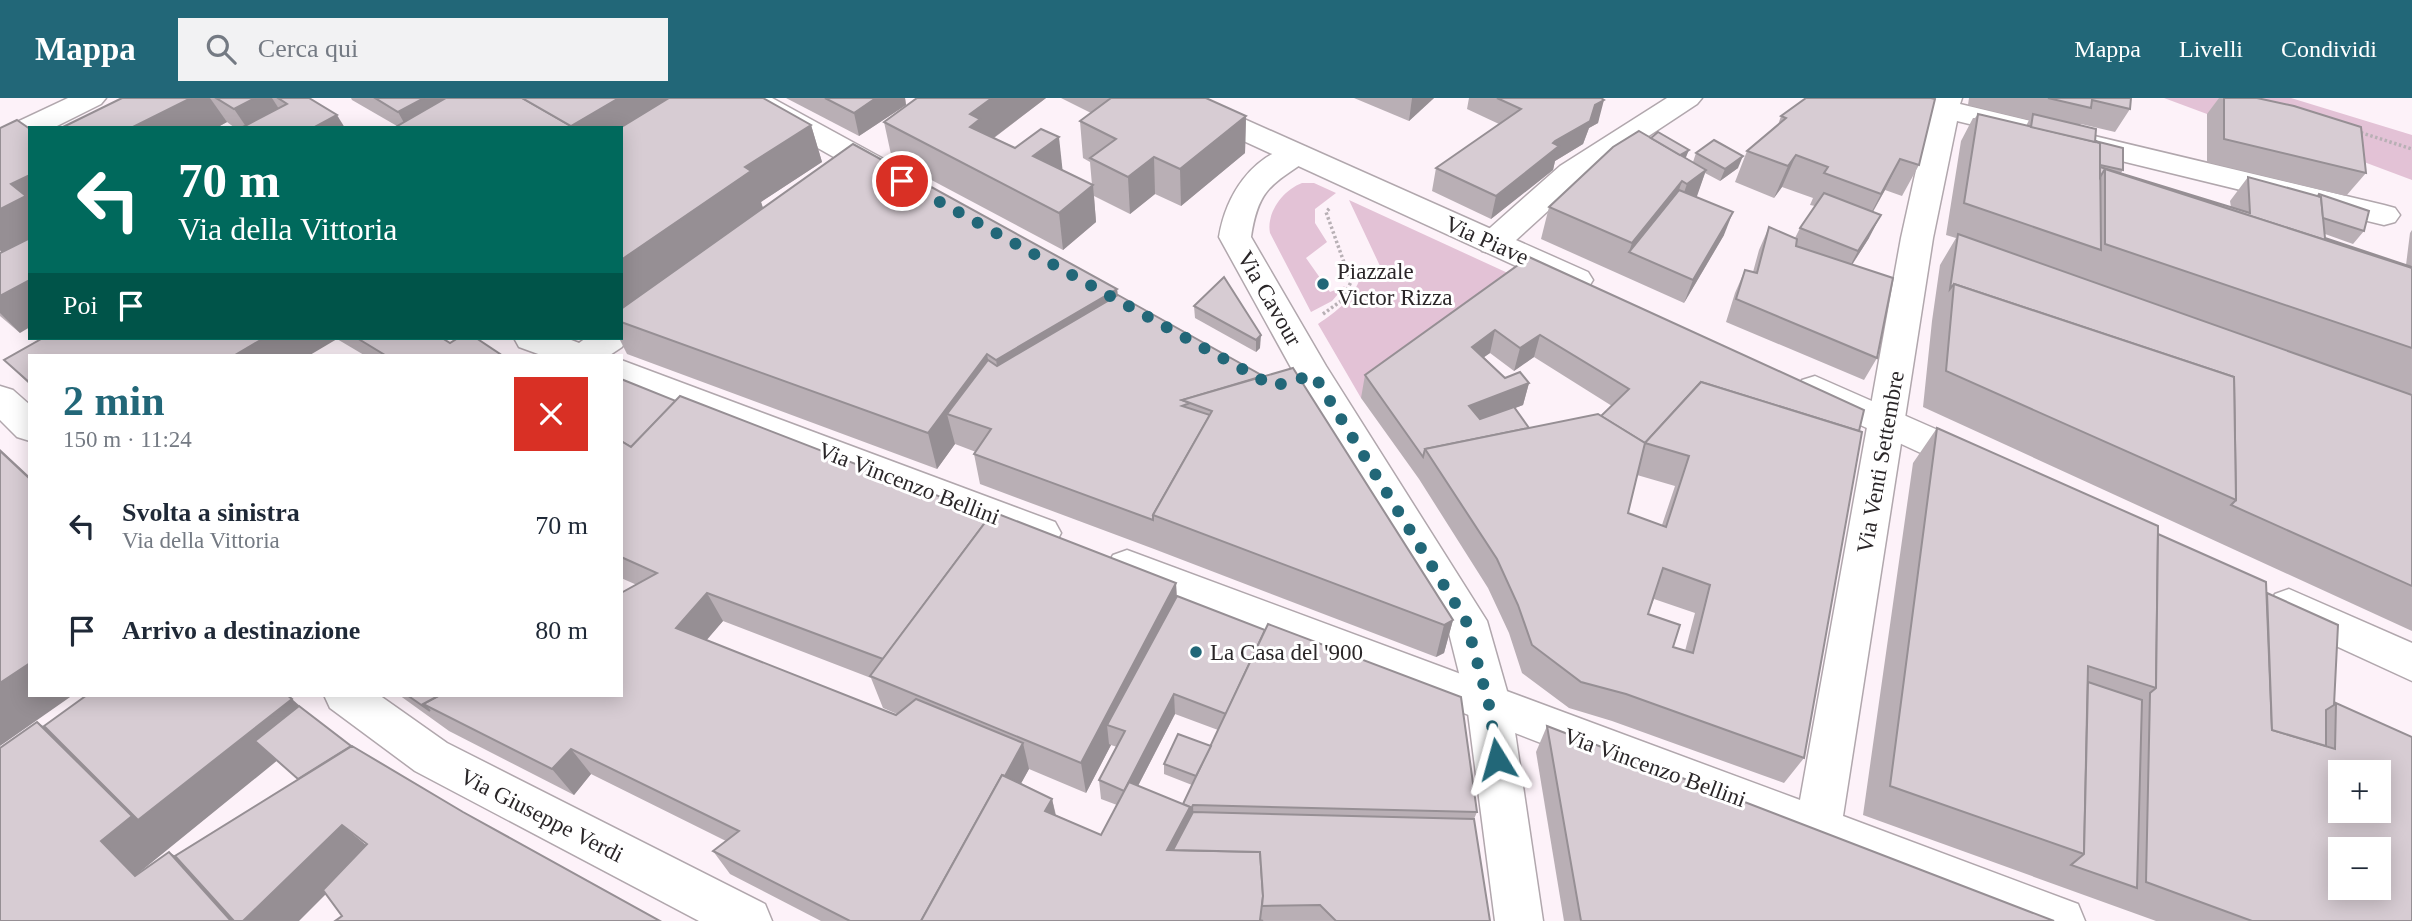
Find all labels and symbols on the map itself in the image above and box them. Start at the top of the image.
pin [872,151,932,211]
street label: Via Piave [1441,211,1532,270]
street label: Via Cavour [1232,246,1307,350]
place label: Piazzale Victor Rizza [1337,259,1452,310]
marker: Piazzale Victor Rizza [1315,276,1331,292]
street label: Via Venti Settembre [1852,369,1909,555]
street label: Via Vincenzo Bellini [815,437,1003,530]
place label: La Casa del '900 [1210,640,1363,665]
marker: La Casa del '900 [1188,644,1204,660]
position arrow [1460,722,1534,796]
street label: Via Vincenzo Bellini [1560,723,1749,812]
street label: Via Giuseppe Verdi [456,764,627,867]

